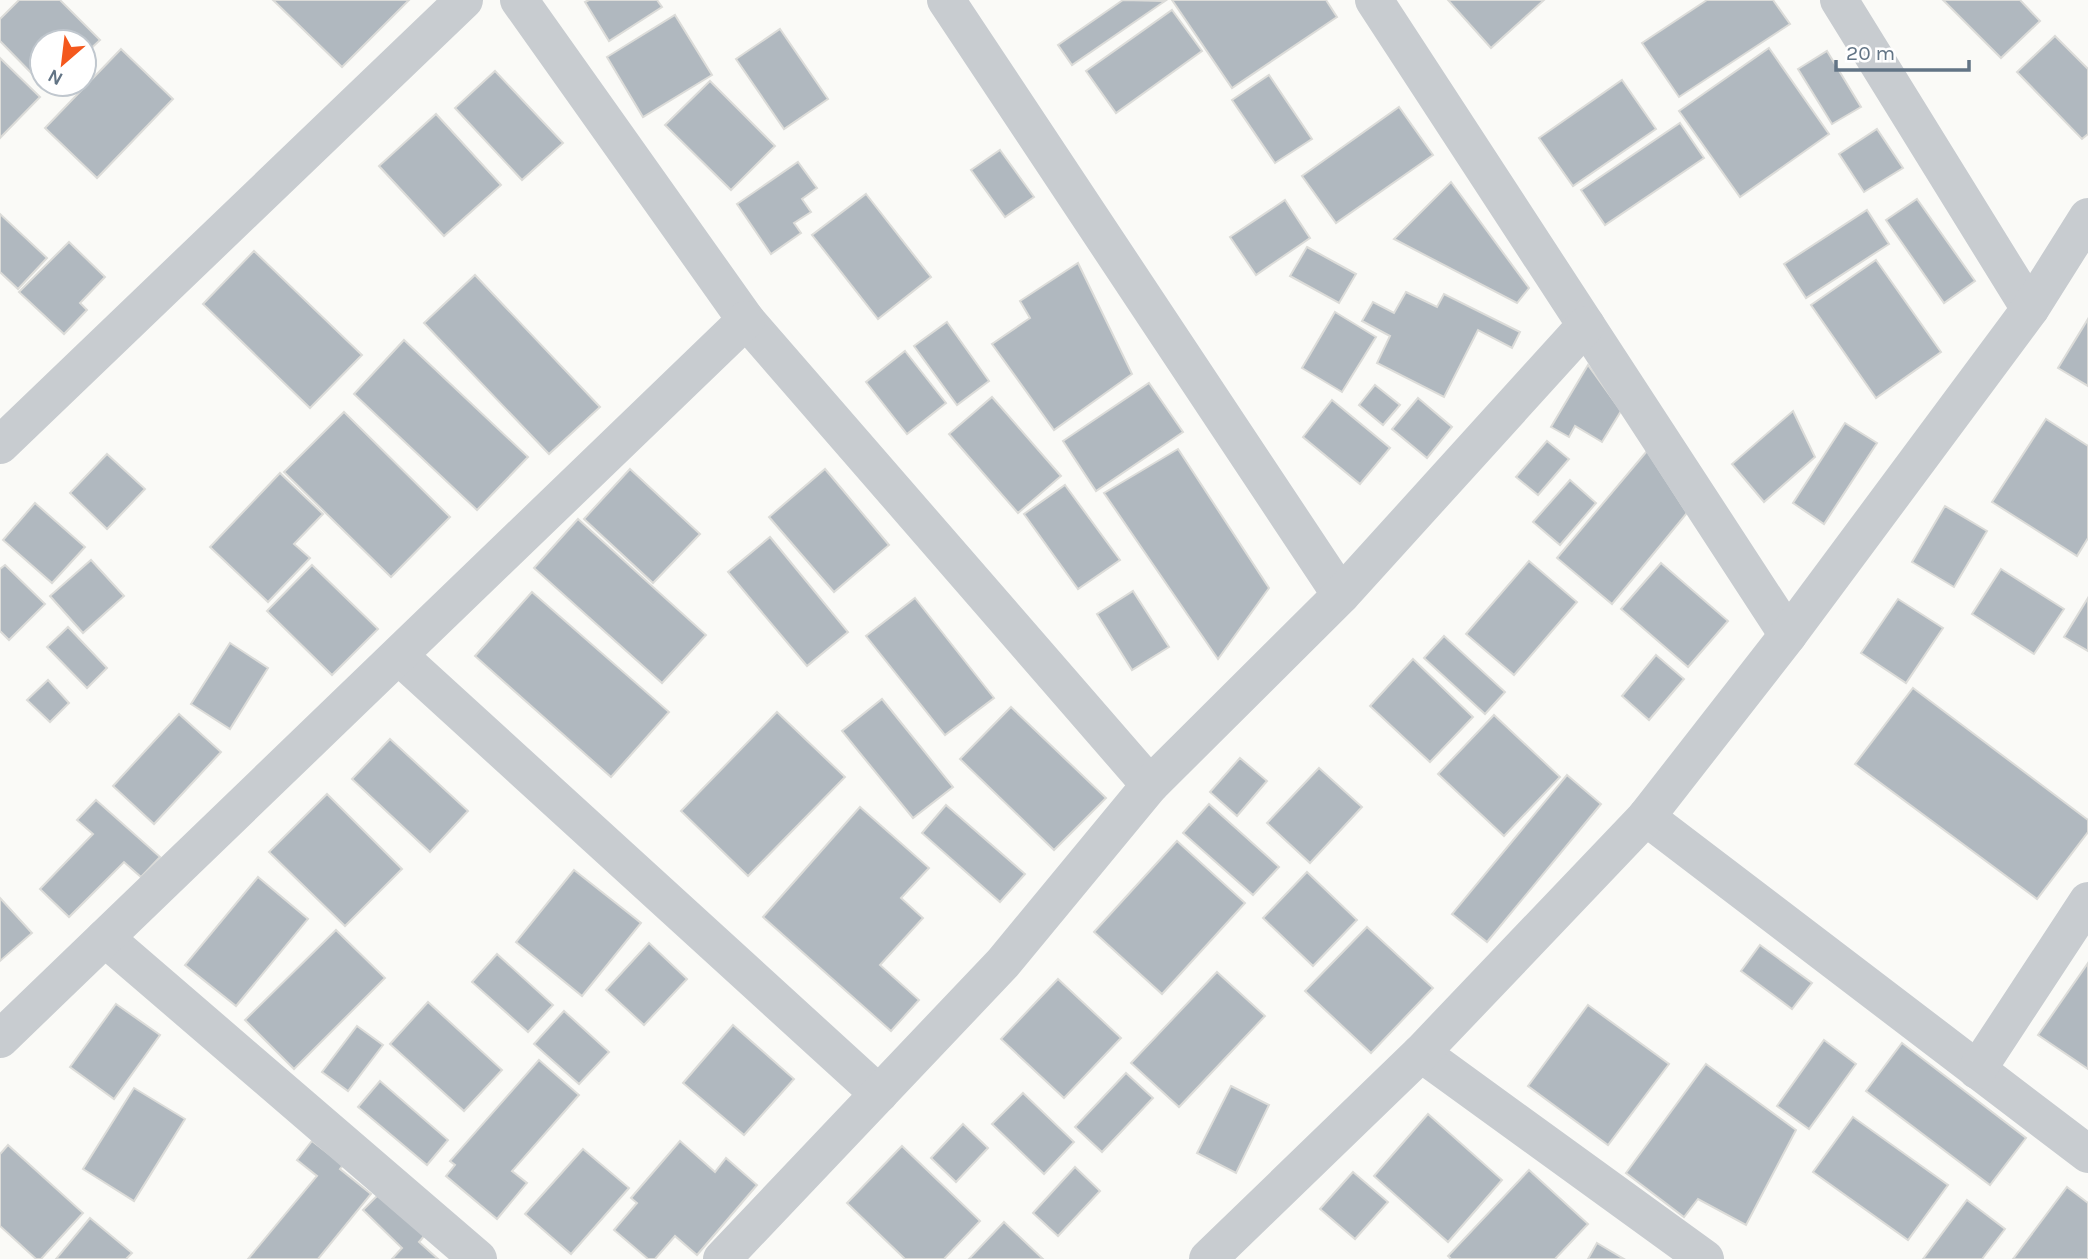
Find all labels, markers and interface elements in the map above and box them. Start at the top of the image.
north arrow [28,28,98,98]
scale bar [1836,28,1969,72]
text: 20 m [1846,41,1895,65]
text: N [44,64,67,90]

